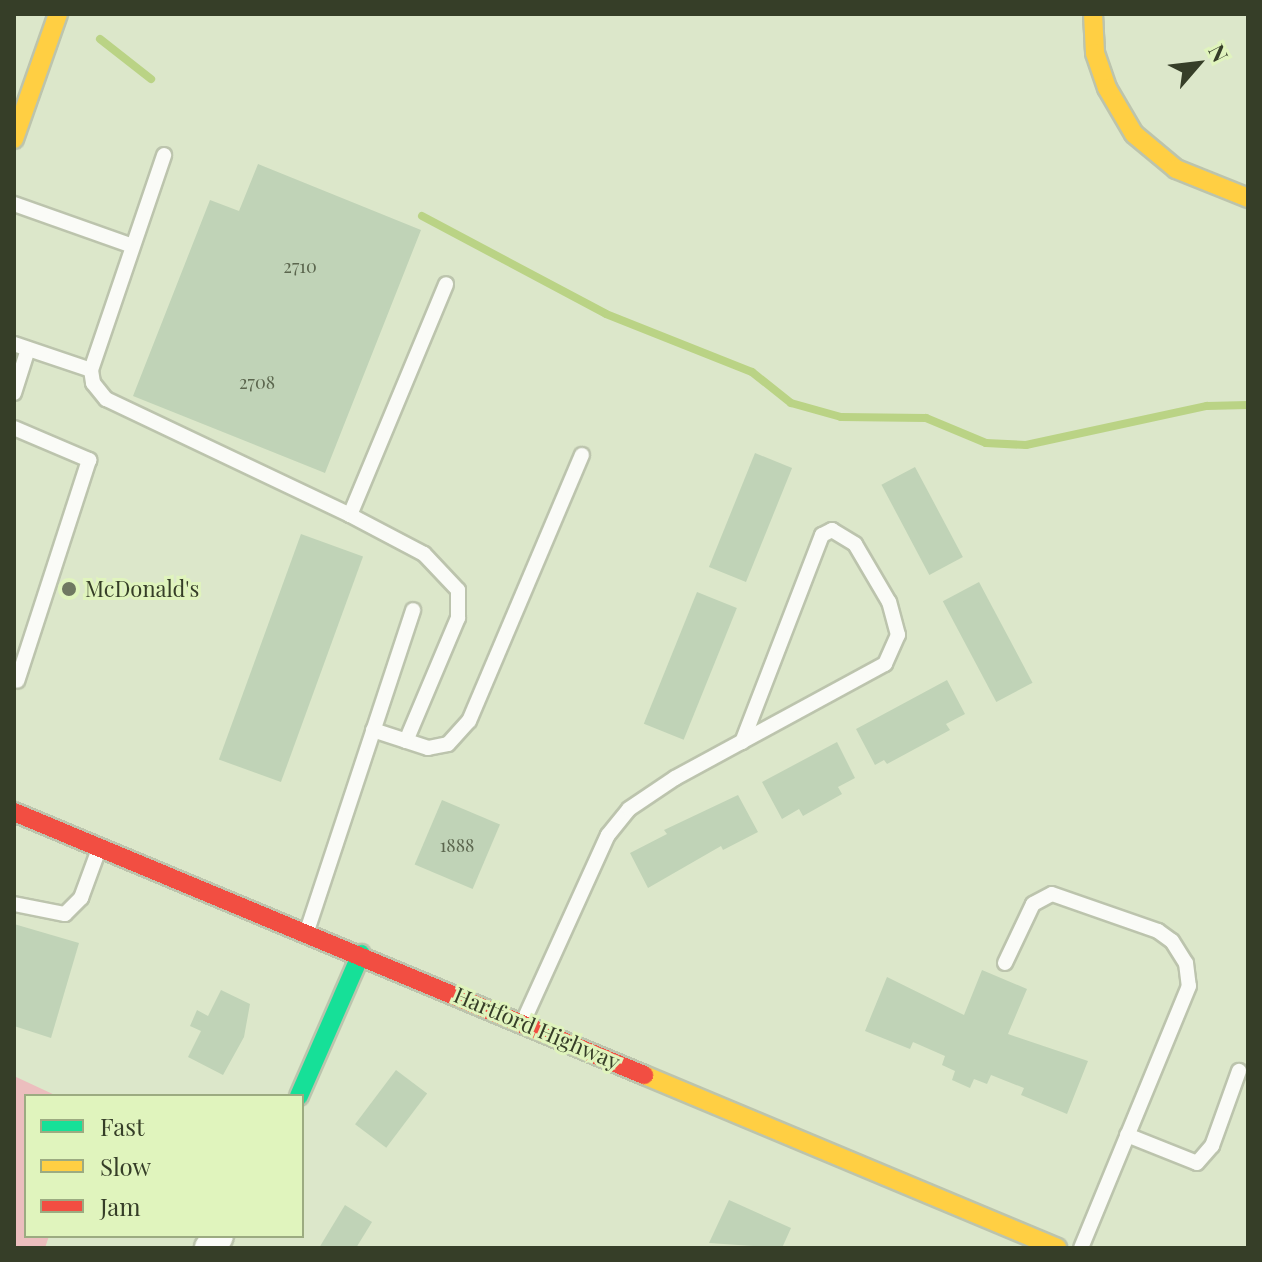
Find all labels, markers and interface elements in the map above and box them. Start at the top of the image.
north arrow [1158,24,1238,104]
text: N [1202,39,1236,67]
house number: 2710 [283,255,317,277]
house number: 2708 [239,371,275,393]
place label: McDonald's [85,576,199,602]
marker: McDonald's [60,580,78,598]
house number: 1888 [440,834,474,856]
street label: Hartford Highway [450,981,624,1075]
legend [24,1094,304,1238]
text: Fast [100,1110,145,1142]
text: Slow [100,1150,151,1182]
text: Jam [100,1190,141,1222]

